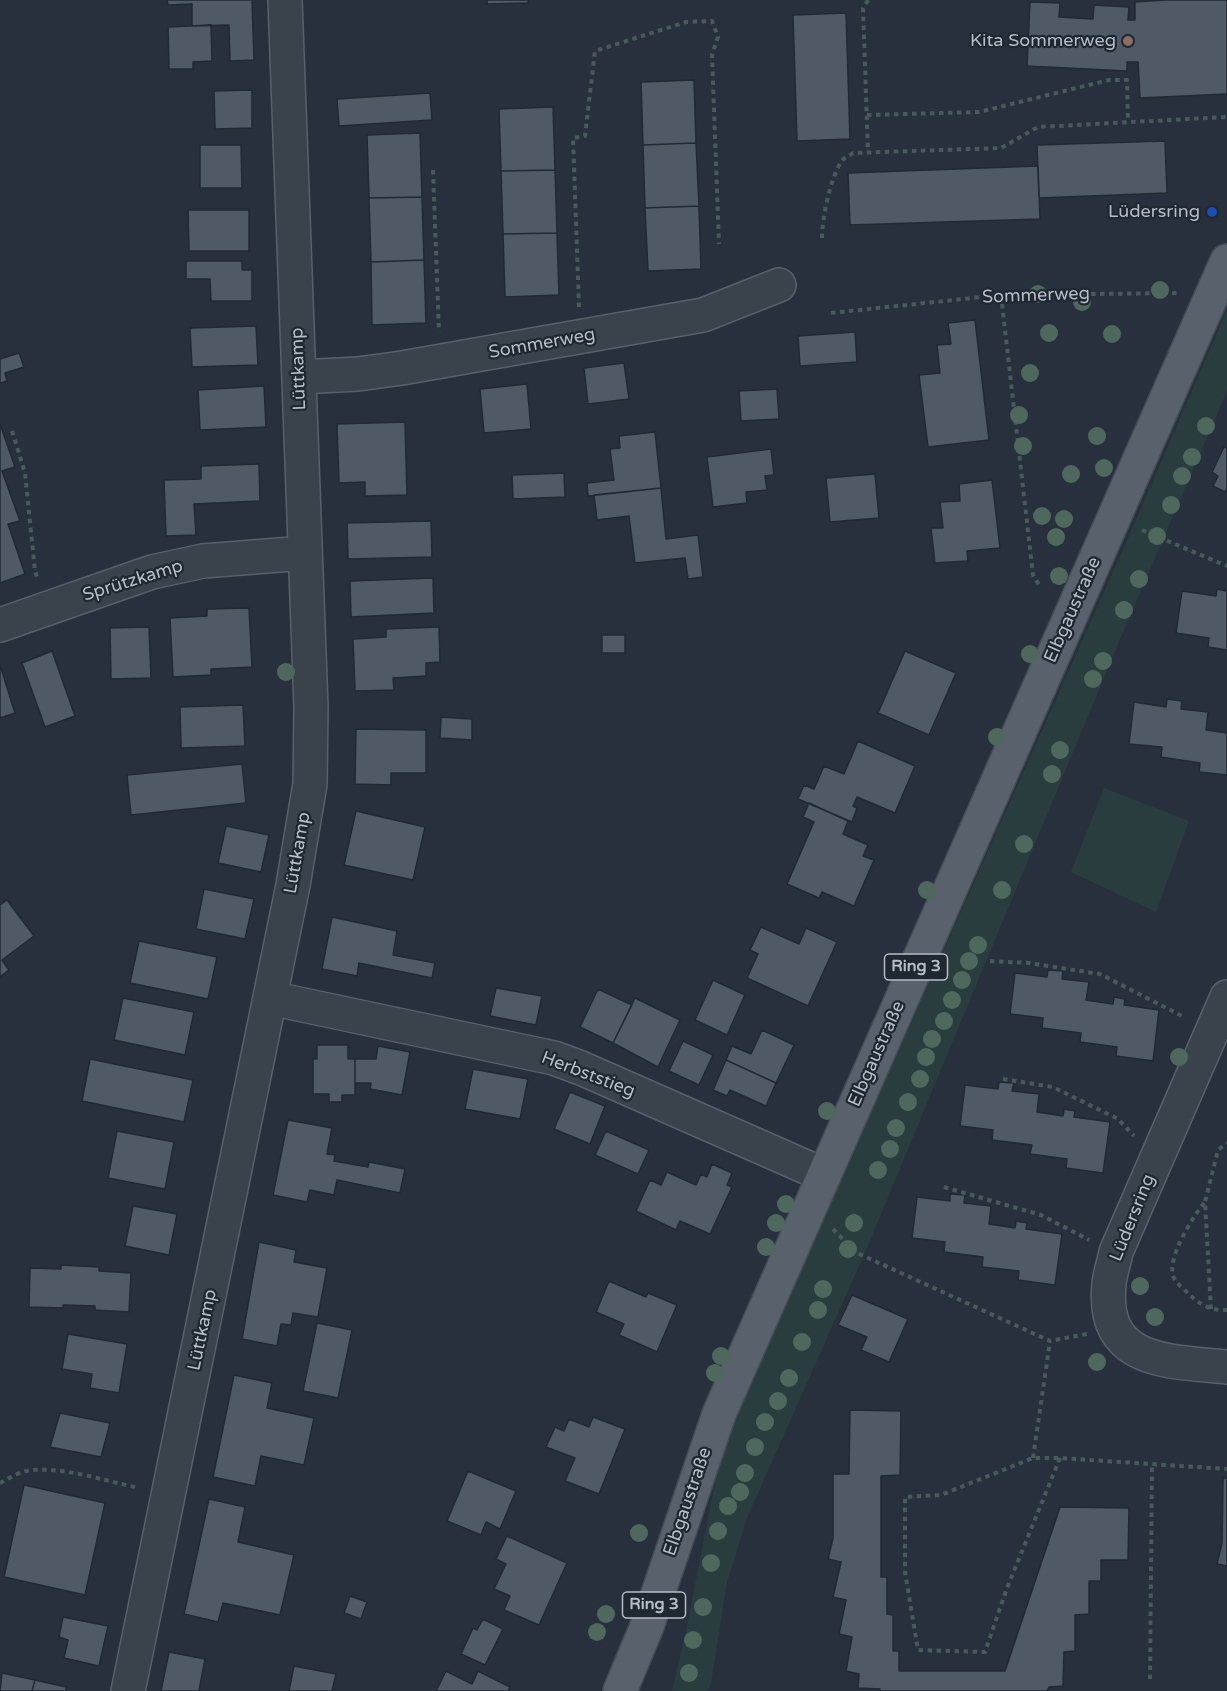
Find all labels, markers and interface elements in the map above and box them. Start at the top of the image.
place label: Kita Sommerweg [970,30,1116,52]
marker: Kita Sommerweg [1121,34,1135,48]
place label: Lüdersring [1108,201,1200,223]
marker: Lüdersring [1205,205,1219,219]
street label: Sommerweg [982,283,1090,309]
street label: Sommerweg [487,324,597,364]
street label: Lüttkamp [287,327,311,411]
street label: Elbgaustraße [1040,554,1106,666]
street label: Sprützkamp [80,556,186,606]
street label: Lüttkamp [280,810,316,896]
road number: Ring 3 [884,954,948,980]
street label: Elbgaustraße [844,998,910,1110]
street label: Herbststieg [538,1047,638,1103]
street label: Lüdersring [1106,1171,1160,1265]
street label: Lüttkamp [184,1287,222,1373]
street label: Elbgaustraße [659,1445,717,1559]
road number: Ring 3 [622,1592,686,1618]

